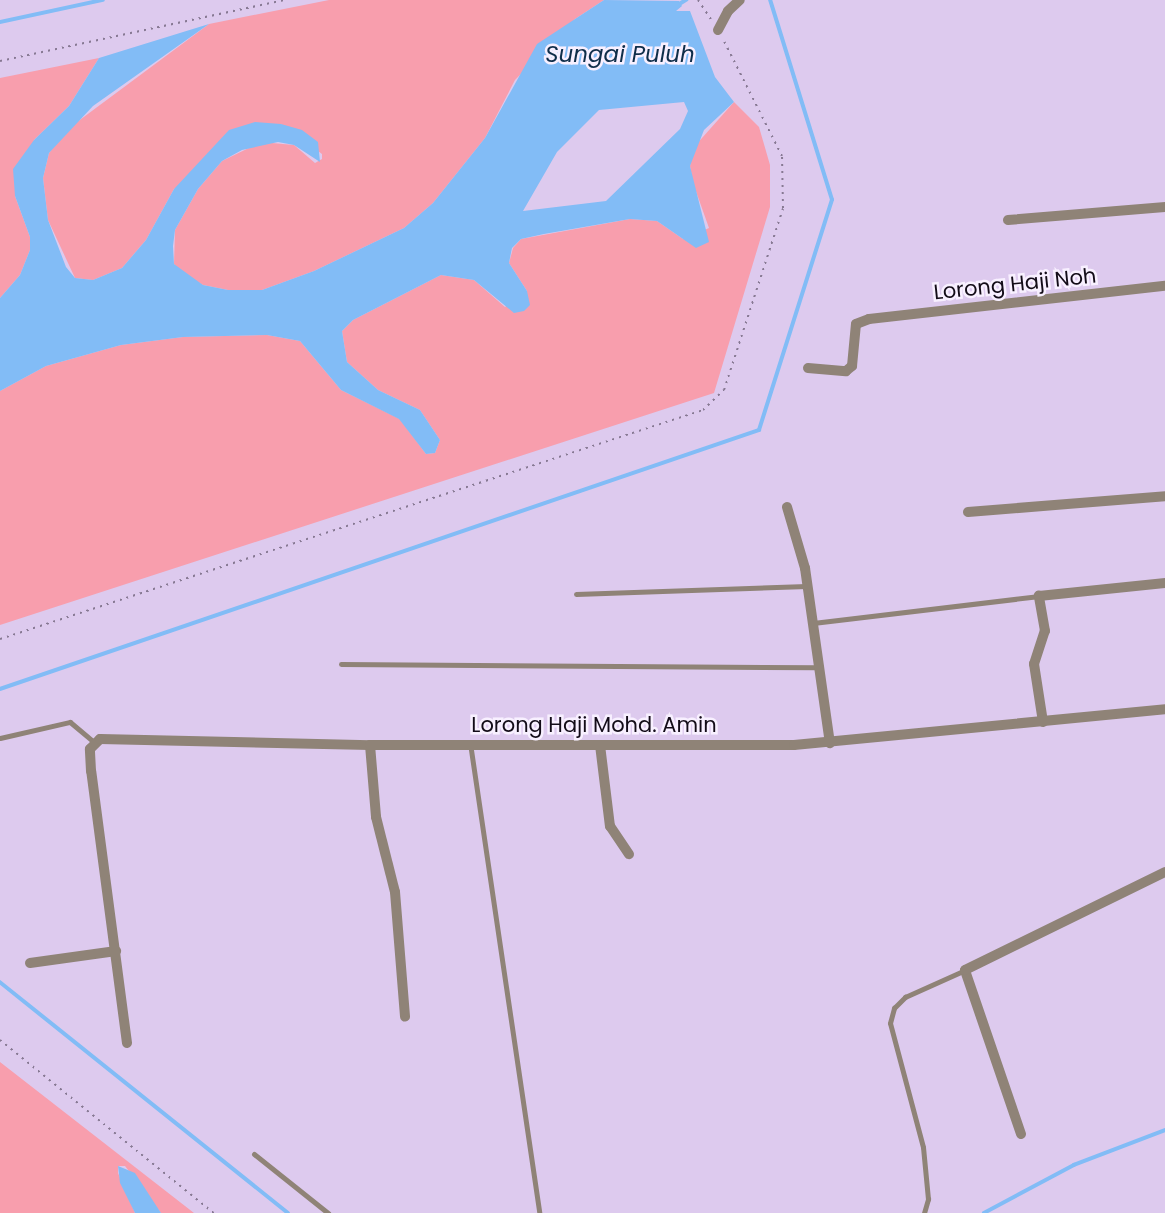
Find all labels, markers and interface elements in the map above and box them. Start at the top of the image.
water label: Sungai Puluh [545,40,695,68]
street label: Lorong Haji Noh [932,263,1098,305]
street label: Lorong Haji Mohd. Amin [471,712,717,738]

